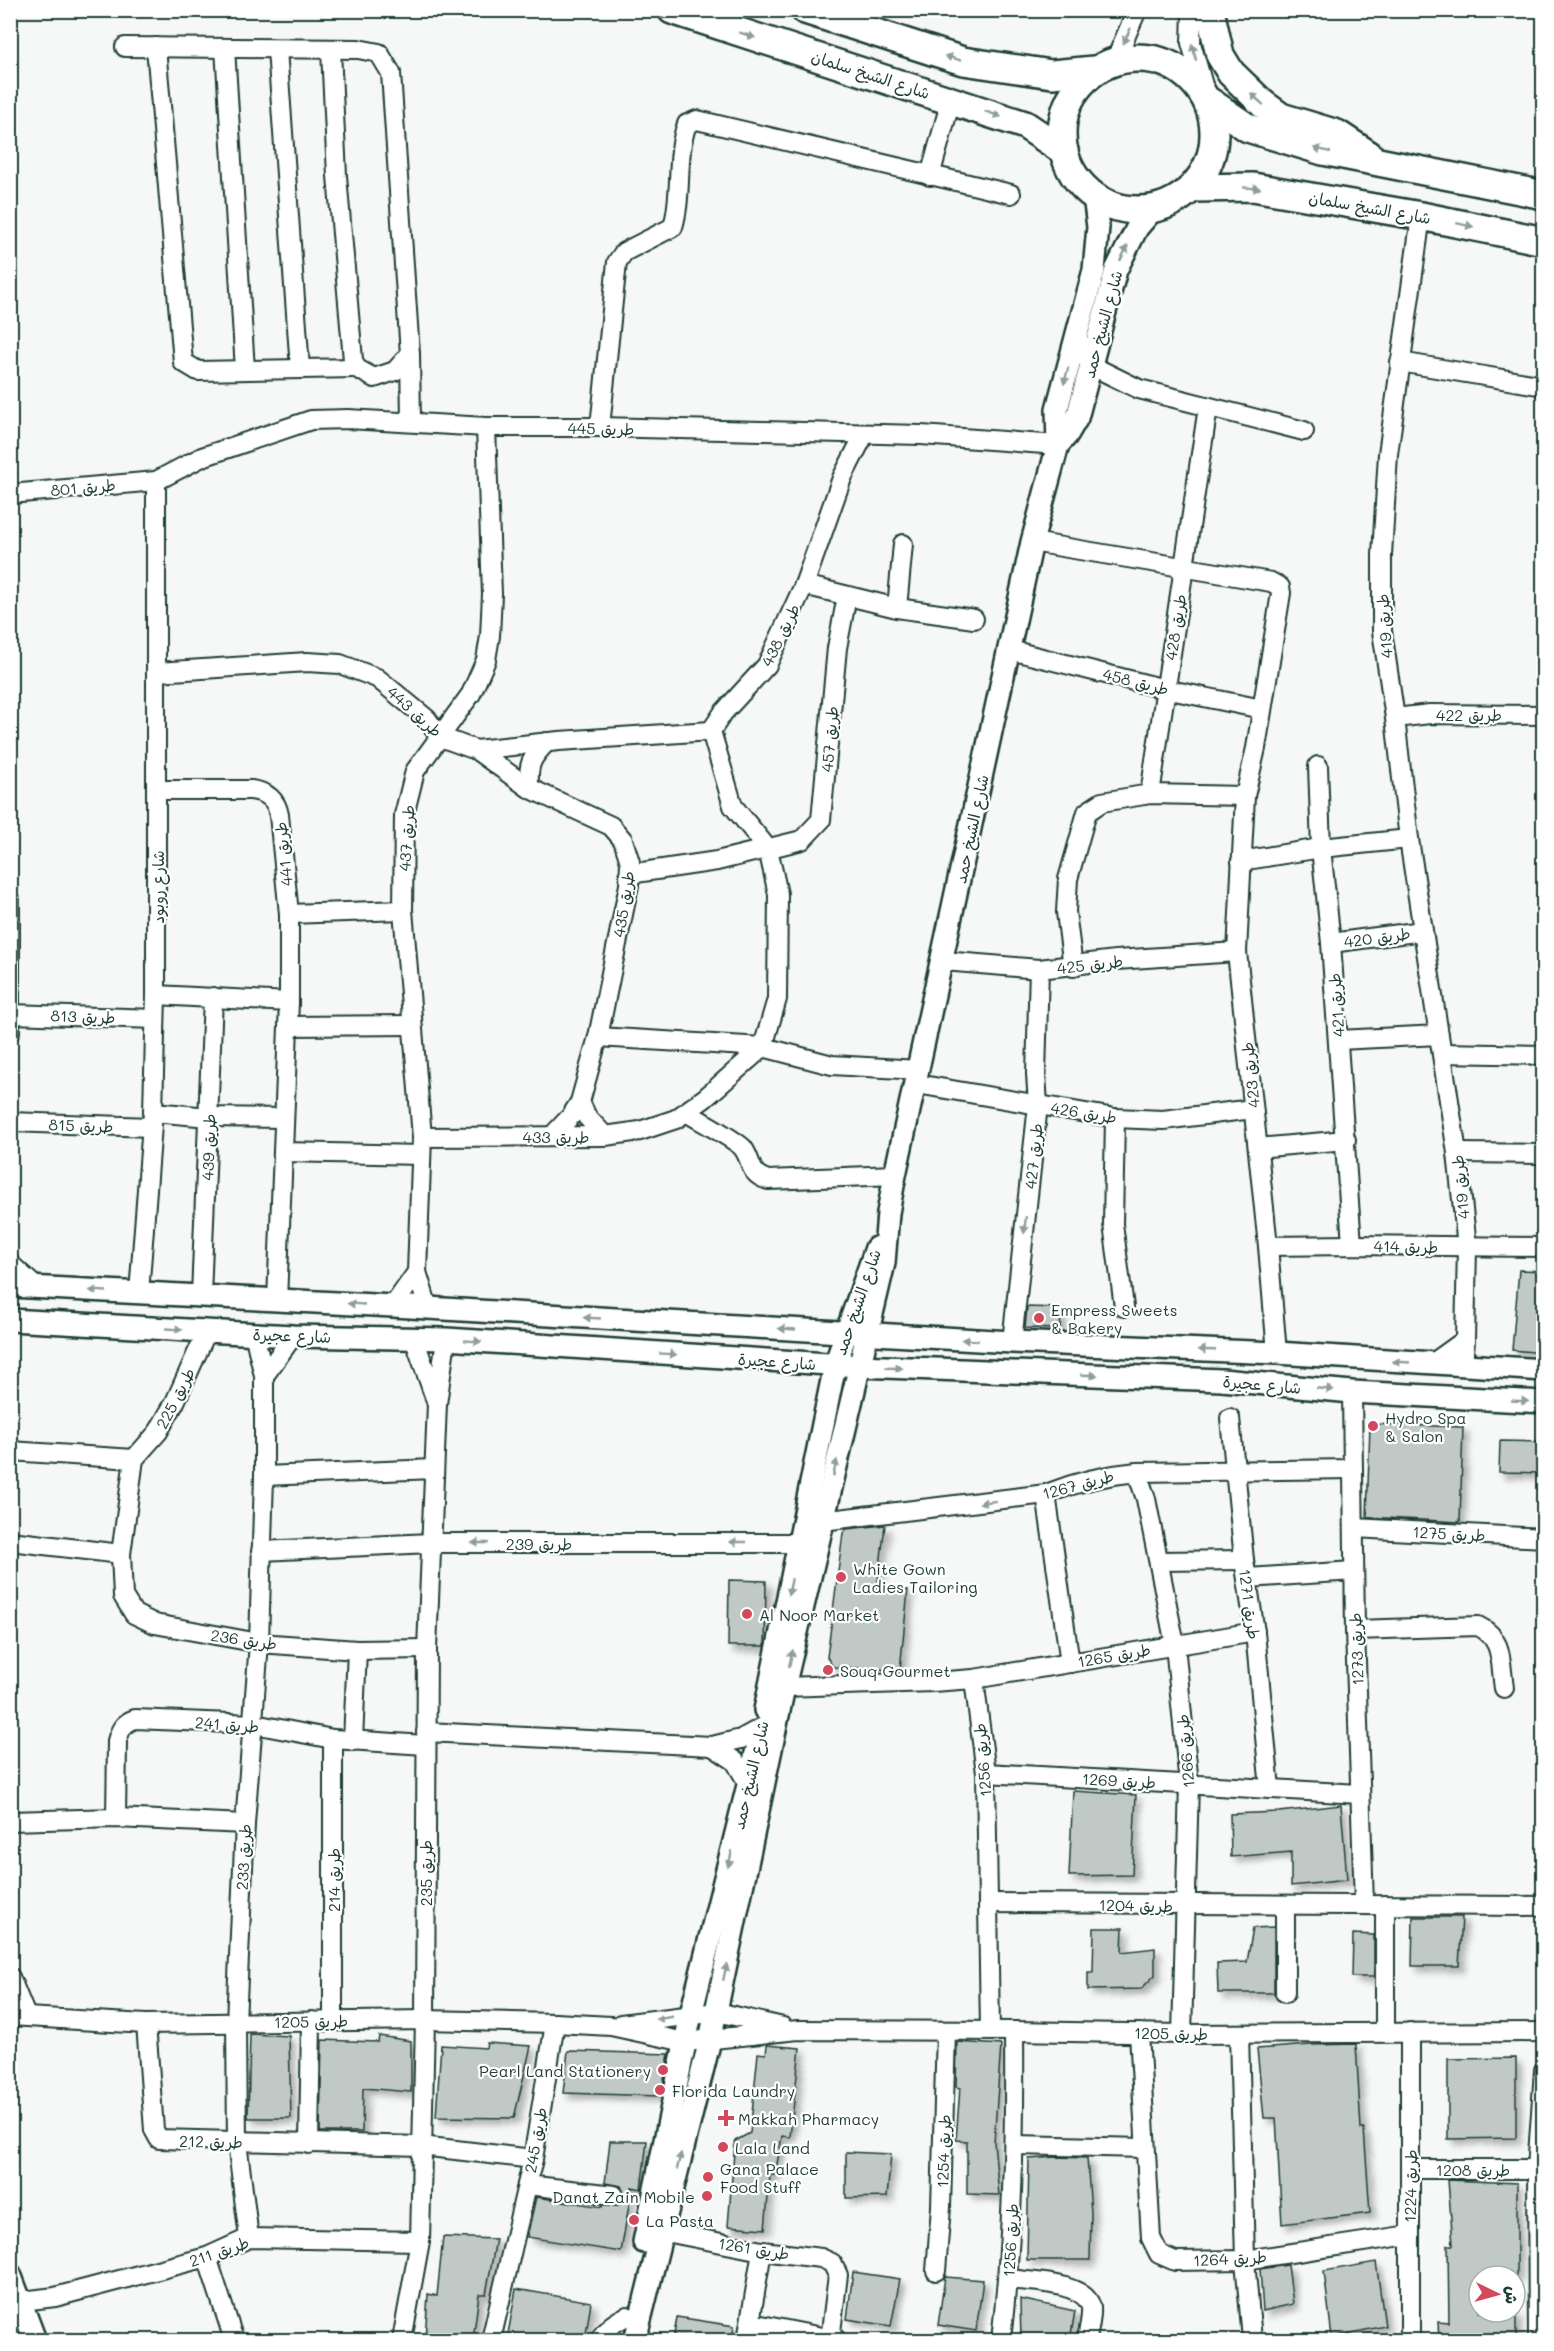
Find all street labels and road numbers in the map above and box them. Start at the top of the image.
street label: شارع الشيخ سلمان [808,45,933,105]
street label: شارع الشيخ سلمان [1307,186,1433,230]
street label: شارع الشيخ حمد [1078,268,1128,381]
street label: طريق 445 [567,417,635,439]
street label: طريق 801 [49,474,117,500]
street label: طريق 428 [1159,592,1191,662]
street label: طريق 419 [1371,593,1397,659]
street label: طريق 438 [756,600,804,670]
street label: طريق 458 [1101,663,1171,699]
street label: طريق 443 [383,681,447,741]
street label: طريق 422 [1436,704,1502,725]
street label: طريق 457 [816,705,842,773]
street label: شارع الشيخ حمد [949,773,995,886]
street label: طريق 437 [393,804,419,872]
street label: طريق 441 [269,821,297,887]
street label: شارع روبود [147,850,170,924]
street label: طريق 435 [607,869,639,939]
street label: طريق 420 [1342,922,1412,952]
street label: طريق 425 [1056,950,1124,978]
street label: طريق 421 [1323,972,1349,1038]
street label: طريق 813 [50,1004,116,1028]
street label: طريق 423 [1236,1041,1264,1109]
street label: طريق 426 [1049,1096,1119,1128]
street label: طريق 815 [48,1113,114,1137]
street label: طريق 439 [196,1113,220,1181]
street label: طريق 427 [1019,1122,1047,1190]
street label: طريق 433 [523,1126,589,1147]
street label: طريق 419 [1446,1154,1474,1220]
street label: طريق 414 [1373,1235,1439,1257]
street label: شارع الشيخ حمد [829,1246,887,1358]
street label: شارع عجيرة [252,1323,332,1349]
street label: شارع عجيرة [737,1348,817,1376]
street label: طريق 225 [151,1364,199,1432]
street label: شارع عجيرة [1222,1370,1302,1400]
street label: طريق 1267 [1040,1464,1116,1504]
street label: طريق 1275 [1412,1521,1486,1545]
street label: طريق 239 [506,1533,572,1554]
street label: طريق 1271 [1235,1567,1265,1641]
street label: طريق 1273 [1344,1612,1368,1686]
street label: طريق 236 [210,1624,278,1654]
street label: طريق 1265 [1076,1638,1152,1672]
street label: طريق 241 [194,1711,260,1737]
street label: طريق 1266 [1171,1713,1199,1789]
street label: شارع الشيخ حمد [727,1719,775,1832]
street label: طريق 1256 [968,1722,996,1798]
street label: طريق 1269 [1082,1768,1156,1792]
street label: طريق 233 [231,1823,255,1891]
street label: طريق 235 [415,1840,436,1906]
street label: طريق 214 [323,1848,344,1912]
street label: طريق 1204 [1099,1894,1173,1916]
street label: طريق 1205 [274,2010,348,2032]
street label: طريق 1205 [1134,2022,1208,2044]
street label: طريق 245 [519,2105,551,2175]
street label: طريق 1254 [931,2114,955,2188]
street label: طريق 212 [179,2130,243,2152]
street label: طريق 1224 [1399,2149,1421,2223]
street label: طريق 1208 [1436,2159,1510,2180]
street label: طريق 1256 [998,2203,1022,2277]
street label: طريق 211 [186,2231,252,2271]
street label: طريق 1261 [717,2232,791,2264]
street label: طريق 1264 [1193,2246,1267,2270]

